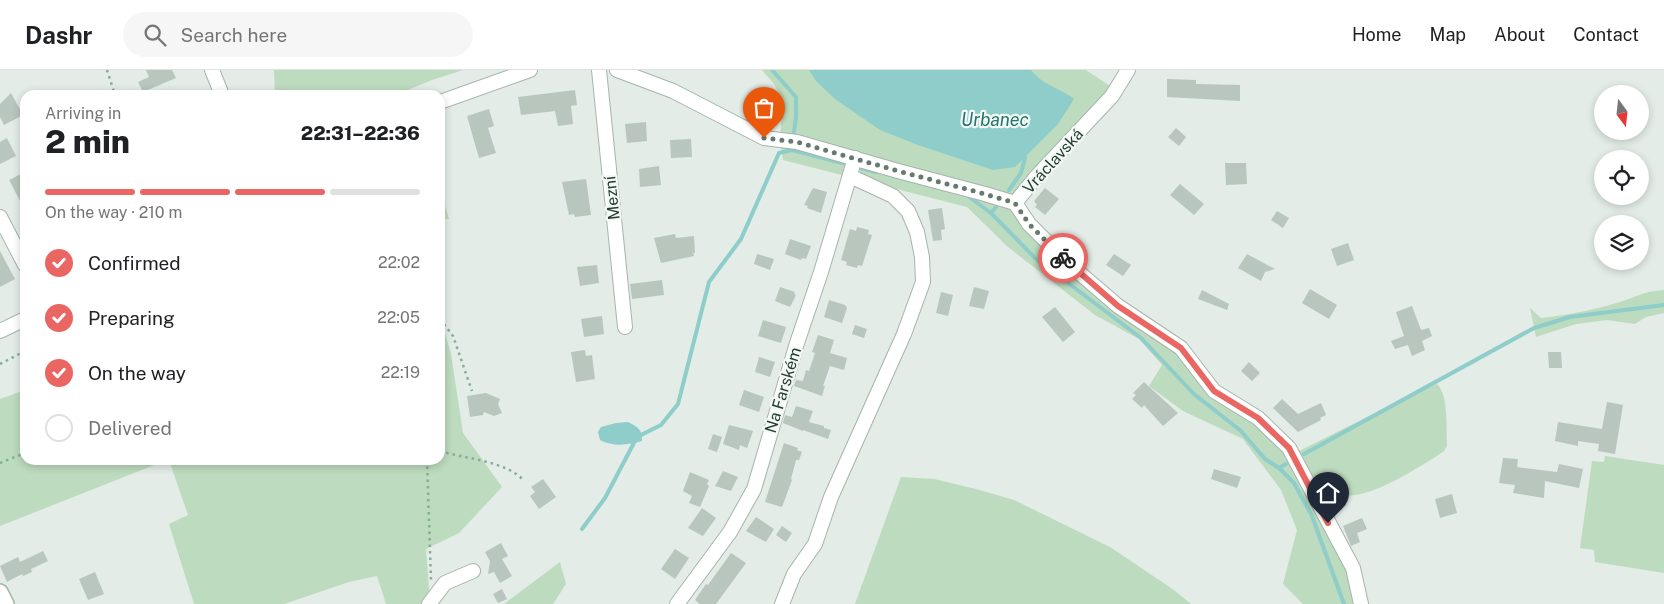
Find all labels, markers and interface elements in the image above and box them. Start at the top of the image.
search box [123,12,473,57]
text: Dashr [25,21,93,49]
icon: search [141,21,169,49]
text: Search here [181,24,287,46]
text: Home [1352,24,1402,45]
text: Map [1430,24,1466,45]
text: About [1494,24,1545,45]
text: Contact [1573,24,1639,45]
north arrow [1594,85,1649,140]
map controls [1594,85,1649,270]
pin [743,87,785,138]
icon: bag [750,94,778,122]
text: Arriving in [45,104,121,123]
water label: Urbanec [961,109,1029,130]
text: 22:31–22:36 [301,122,420,144]
text: 2 min [45,123,130,160]
street label: Vráclavská [1019,125,1087,197]
button: locate [1594,150,1649,205]
street label: Mezní [600,174,624,221]
text: On the way · 210 m [45,203,182,222]
button: layers [1594,215,1649,270]
courier [1038,233,1088,283]
icon: bike [1049,244,1077,272]
icon: check [45,249,73,277]
text: Confirmed [88,252,181,274]
text: 22:02 [378,253,420,272]
icon: check [45,304,73,332]
text: Preparing [88,307,175,329]
text: 22:05 [377,308,420,327]
street label: Na Farském [761,345,805,435]
icon: check [45,359,73,387]
text: On the way [88,362,186,384]
text: 22:19 [381,363,420,382]
text: Delivered [88,417,172,439]
pin [1307,472,1349,523]
icon: home [1314,479,1342,507]

